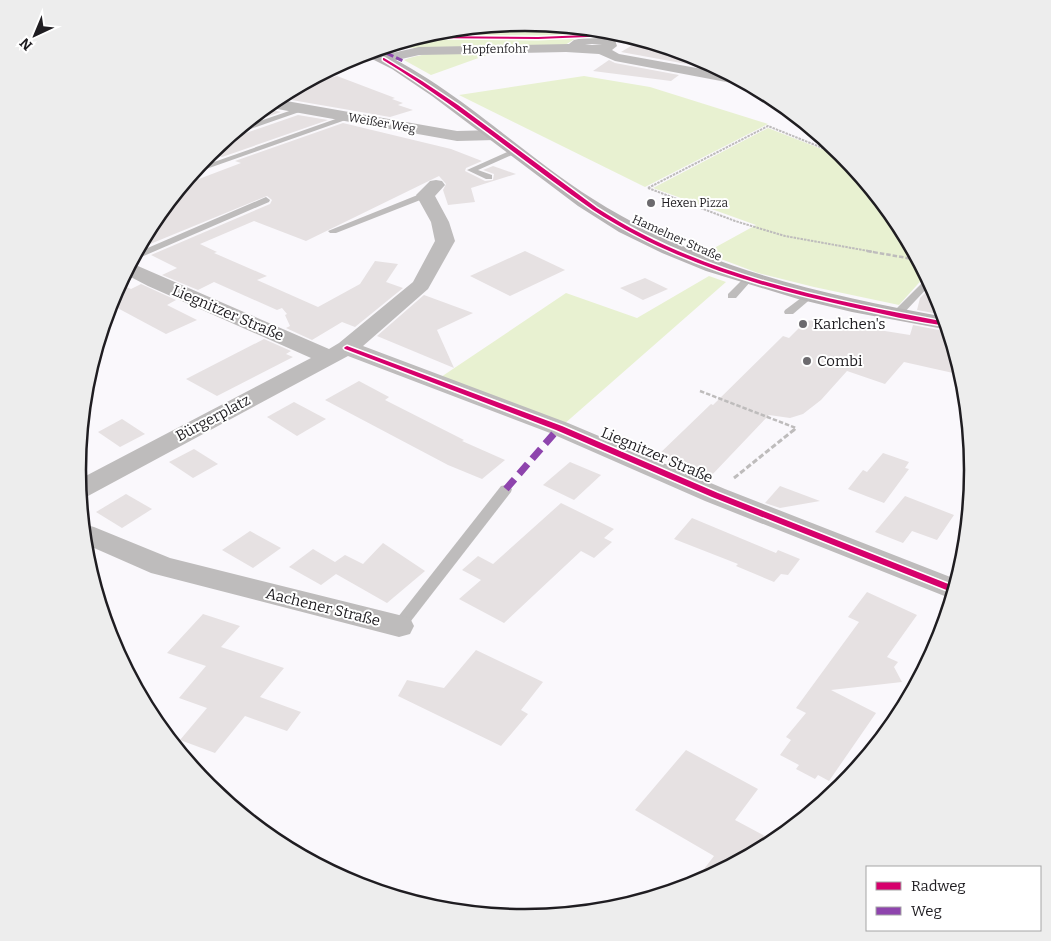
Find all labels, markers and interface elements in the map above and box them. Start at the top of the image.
north arrow [10,10,60,60]
text: N [16,34,36,54]
street label: Hopfenfohr [462,41,528,57]
street label: Weißer Weg [347,110,417,136]
place label: Hexen Pizza [661,196,728,210]
marker: Hexen Pizza [645,197,657,209]
street label: Hamelner Straße [630,212,724,264]
street label: Liegnitzer Straße [169,281,287,345]
place label: Karlchen's [813,315,885,333]
marker: Karlchen's [797,318,809,330]
place label: Combi [817,352,863,370]
marker: Combi [801,355,813,367]
street label: Bürgerplatz [173,391,253,445]
street label: Liegnitzer Straße [598,423,716,487]
street label: Aachener Straße [264,584,382,630]
legend [866,866,1041,931]
text: Radweg [911,877,966,895]
text: Weg [911,902,942,920]

